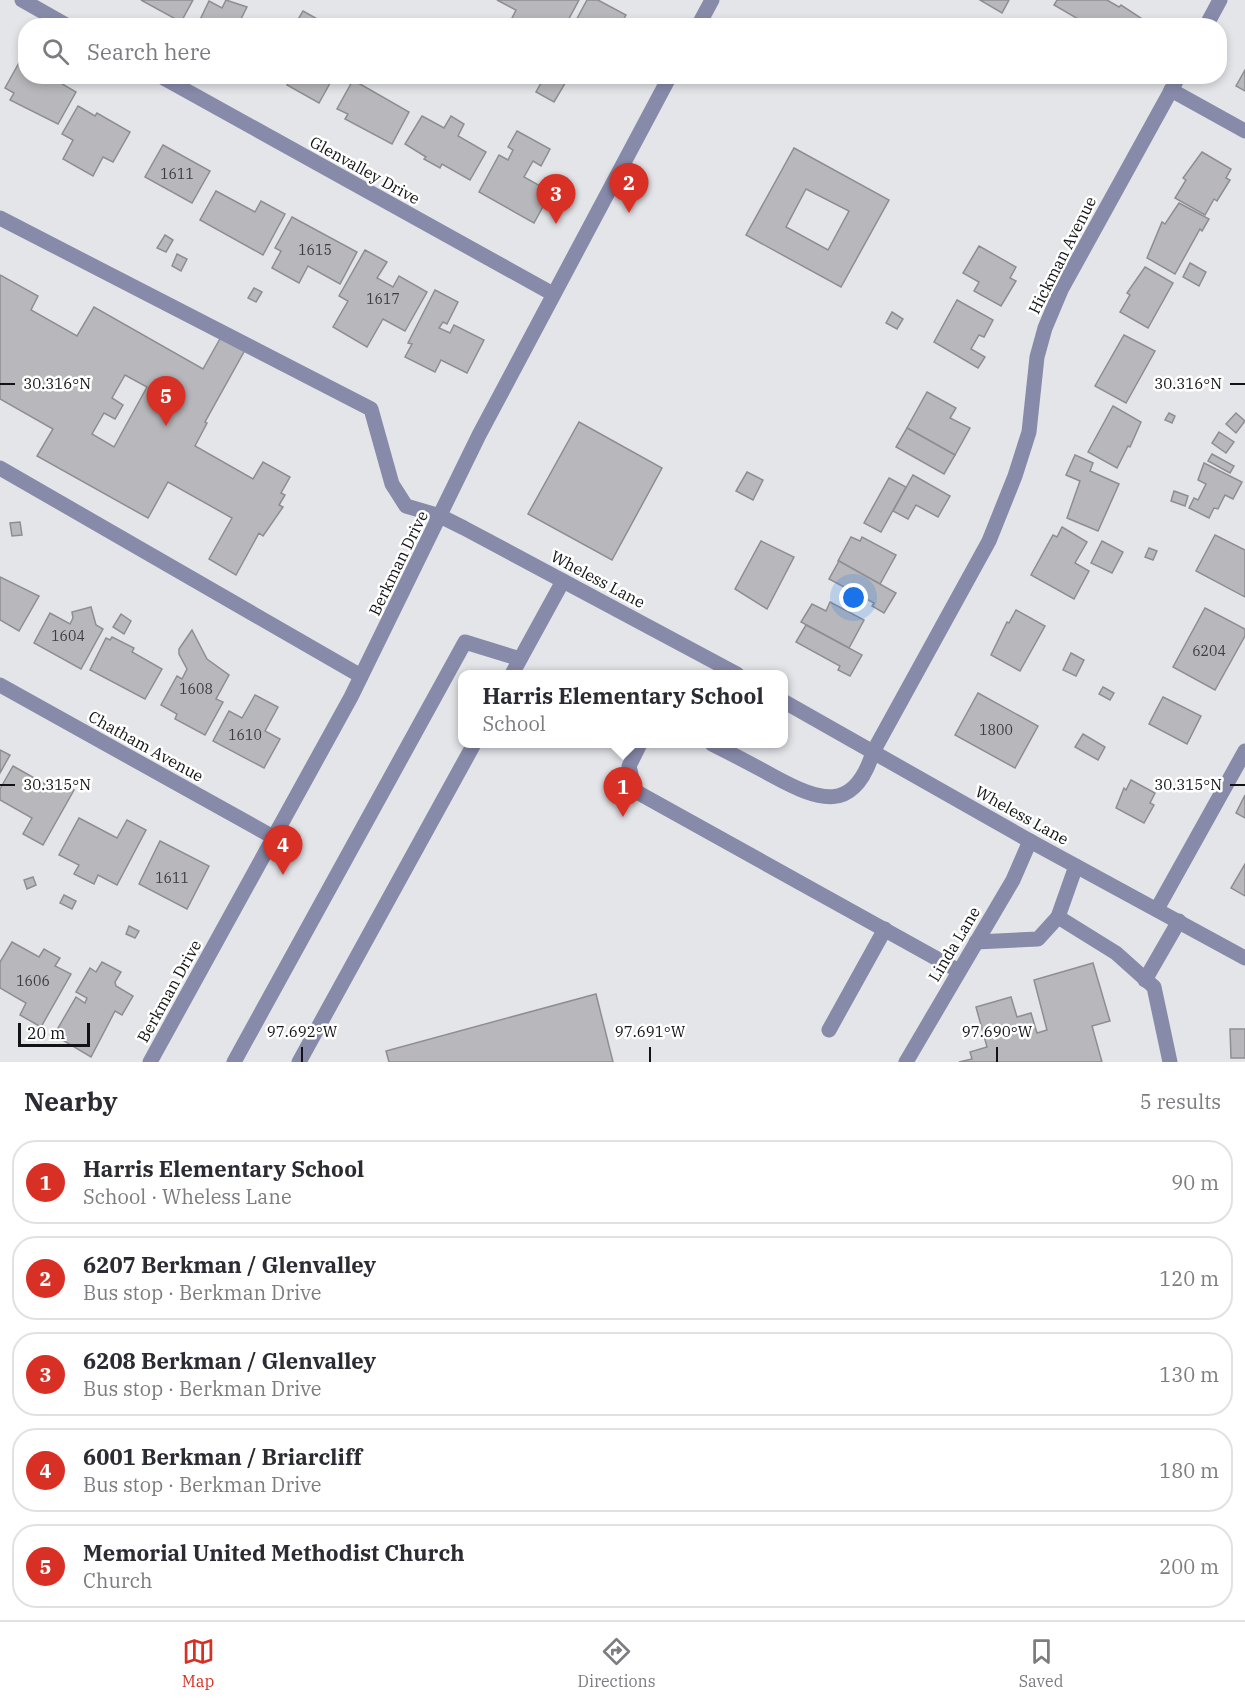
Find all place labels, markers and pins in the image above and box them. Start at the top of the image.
pin: 2 [610,164,648,213]
pin: 3 [536,174,576,224]
pin: 5 [146,376,186,426]
pin: 1 [604,768,642,817]
pin: 4 [264,826,302,875]

